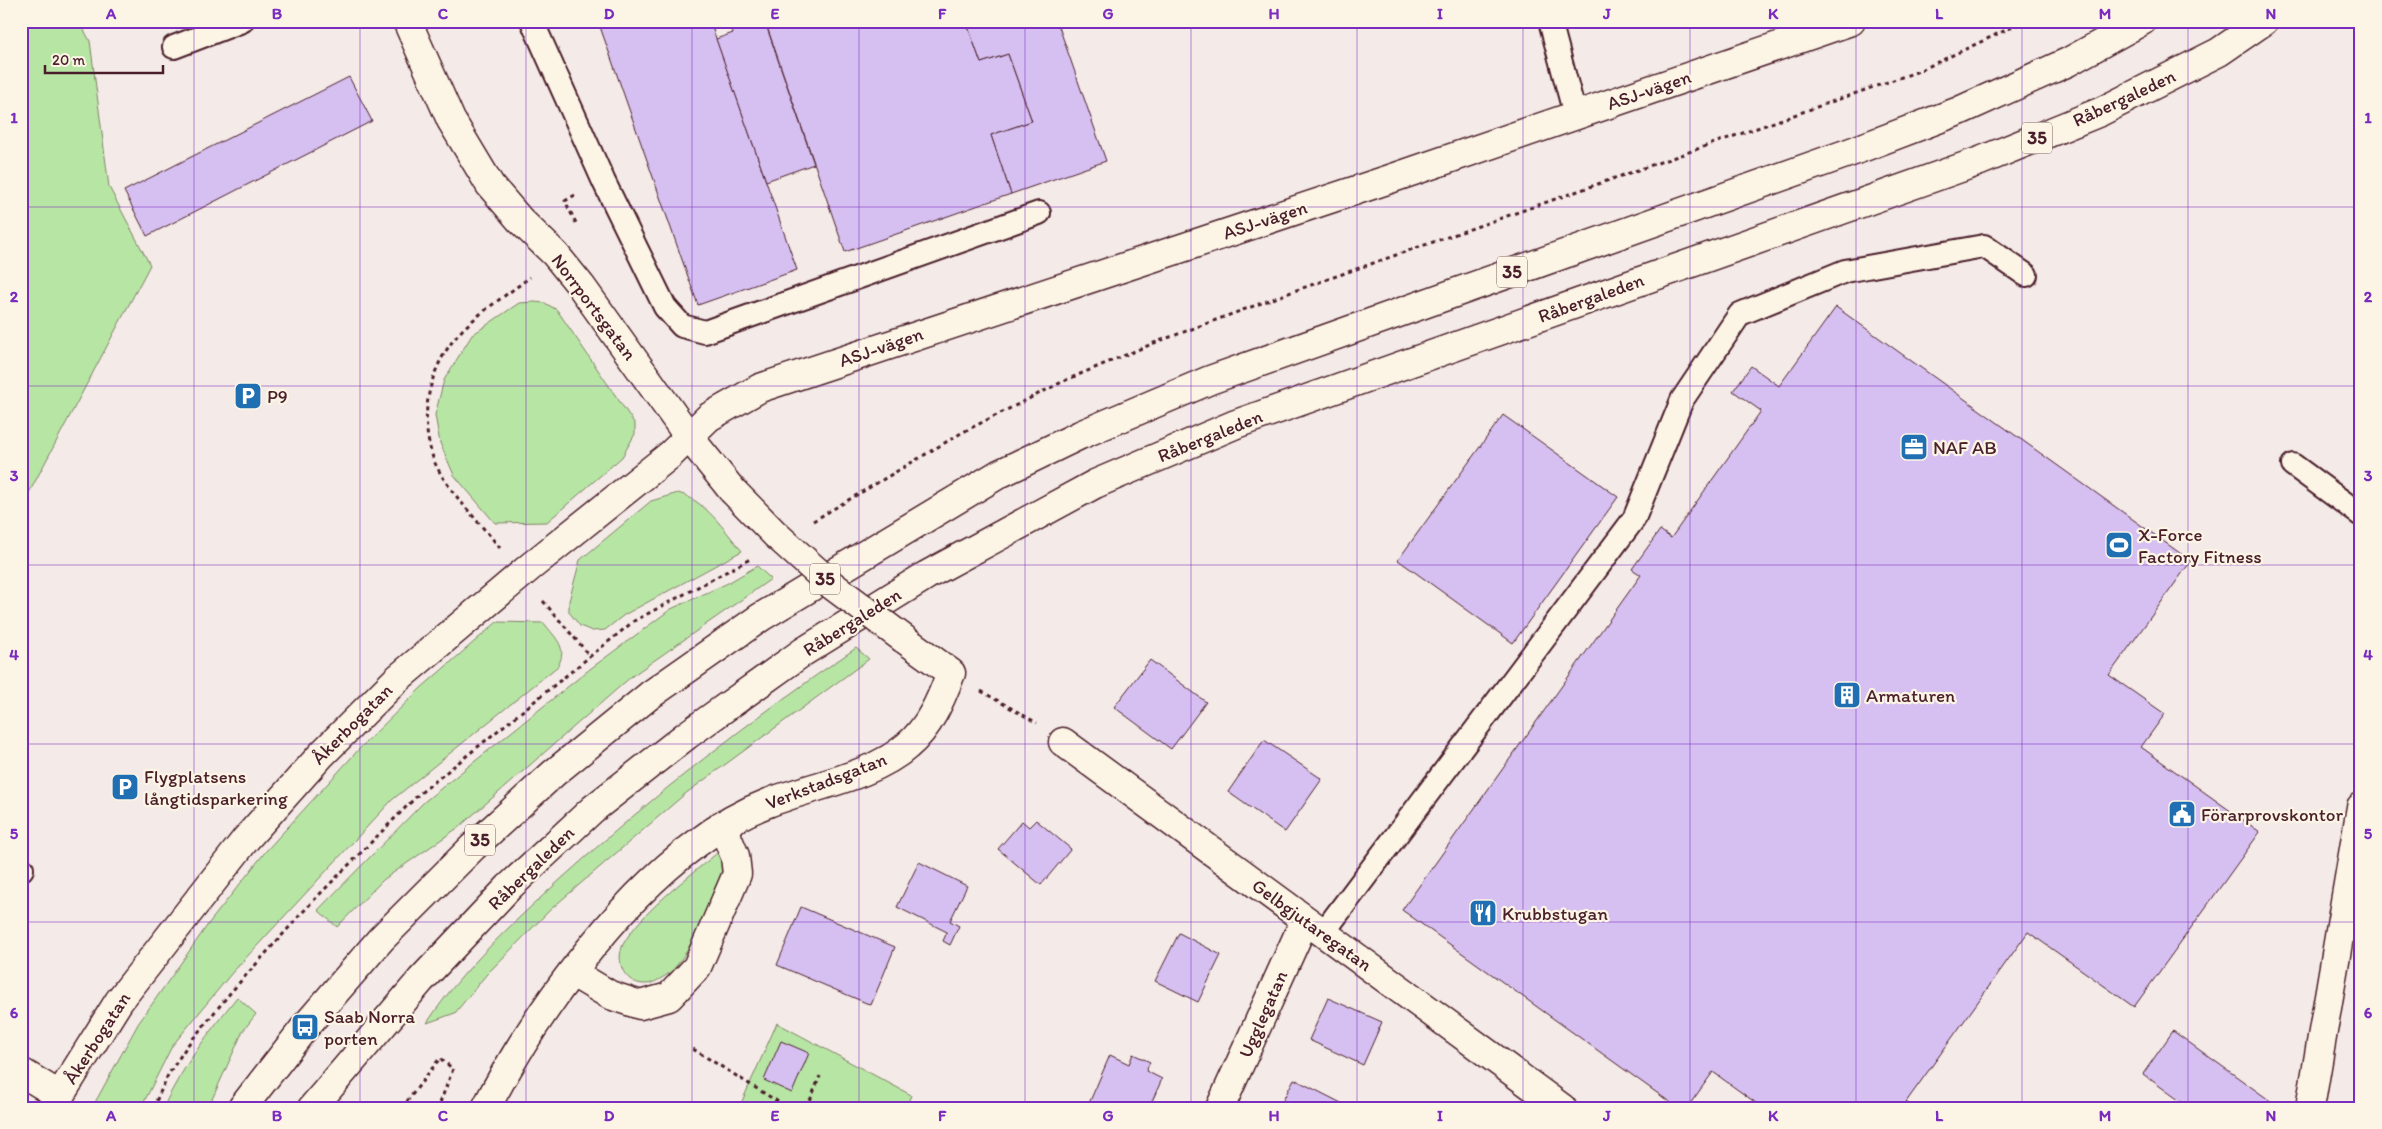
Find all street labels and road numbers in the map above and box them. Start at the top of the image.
street label: Råbergaleden [2069,64,2179,132]
street label: ASJ-vägen [1604,65,1694,115]
road number: 35 [2022,122,2052,154]
street label: ASJ-vägen [1220,196,1310,244]
street label: Norrportsgatan [546,249,642,365]
road number: 35 [1497,256,1527,288]
street label: Råbergaleden [1535,268,1647,328]
street label: ASJ-vägen [836,322,926,372]
street label: Råbergaleden [1154,404,1266,467]
road number: 35 [810,564,840,594]
street label: Råbergaleden [799,583,905,661]
street label: Åkerbogatan [307,679,397,769]
street label: Verkstadsgatan [762,747,890,815]
street label: Råbergaleden [483,821,579,915]
road number: 35 [465,824,495,856]
street label: Gelbgjutaregatan [1248,874,1377,976]
street label: Ugglegatan [1234,967,1293,1061]
street label: Åkerbogatan [59,988,135,1088]

